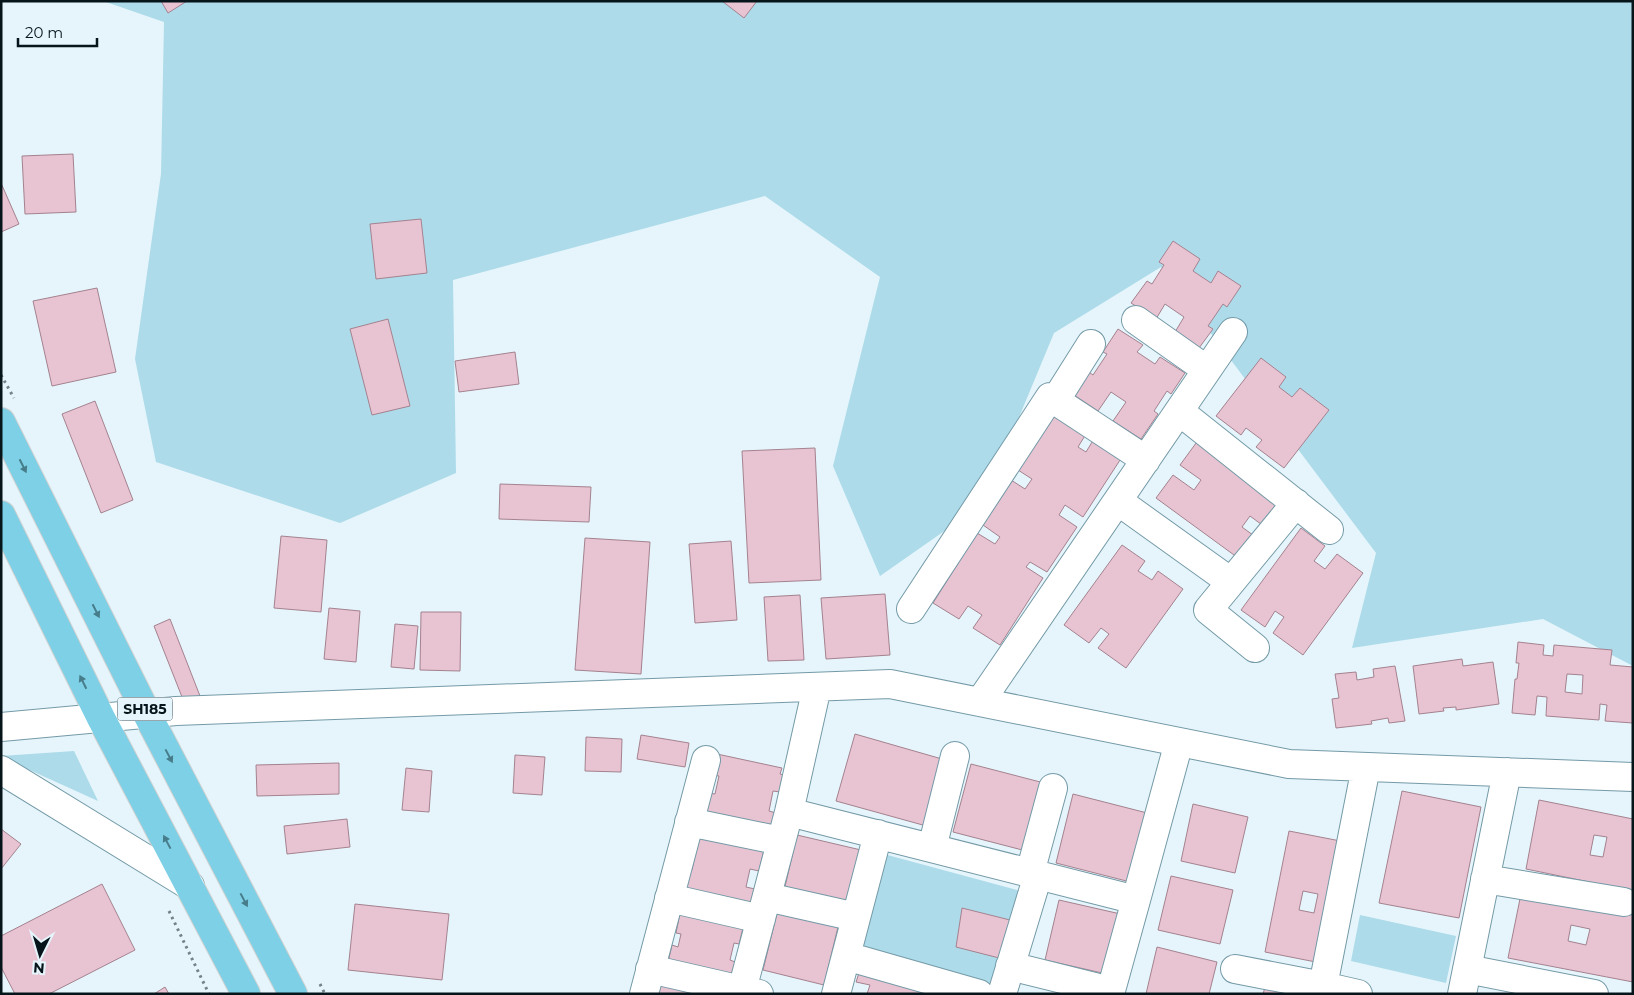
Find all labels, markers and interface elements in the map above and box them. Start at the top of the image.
scale bar [18,15,96,47]
text: 20 m [25,23,63,42]
one-way arrow [19,459,27,473]
one-way arrow [92,604,100,618]
one-way arrow [79,675,87,689]
road number: SH185 [118,698,172,721]
one-way arrow [165,749,173,763]
one-way arrow [162,835,171,849]
one-way arrow [240,893,248,907]
north arrow [15,930,65,980]
text: N [32,958,45,977]

